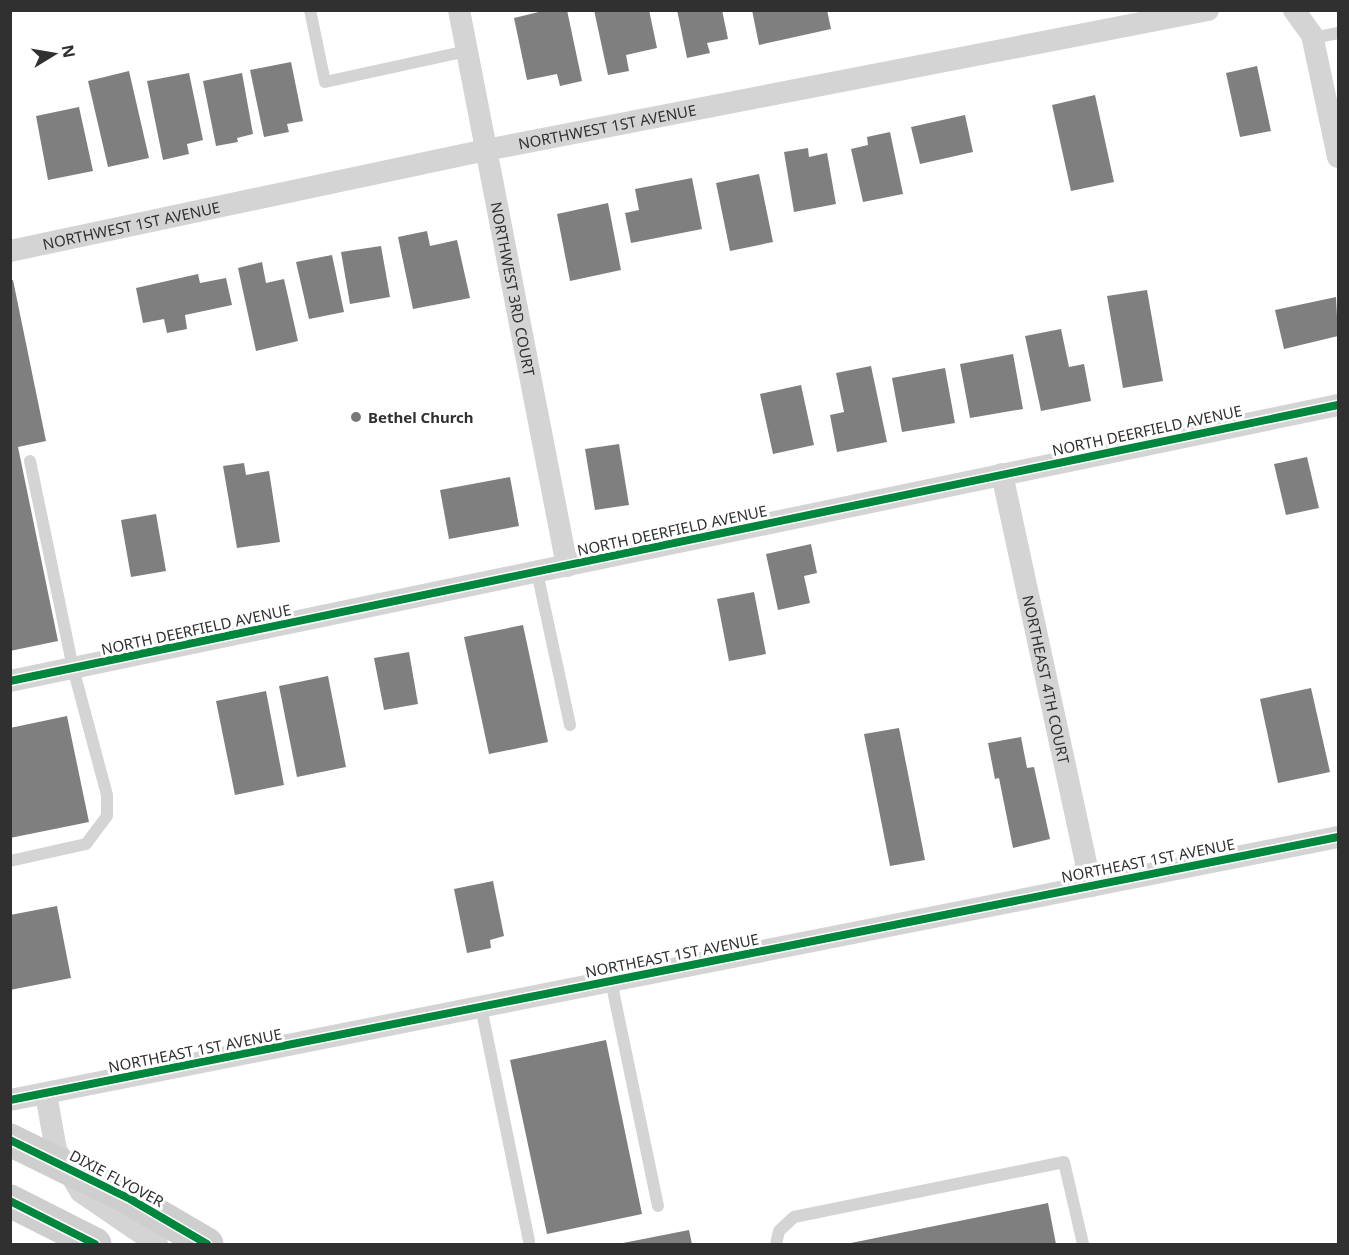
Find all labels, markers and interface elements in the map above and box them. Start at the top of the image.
north arrow [24,24,84,84]
text: N [57,43,81,60]
street label: NORTHWEST 1ST AVENUE [516,99,698,154]
street label: NORTHWEST 1ST AVENUE [41,197,222,254]
street label: NORTHWEST 3RD COURT [486,200,540,378]
street label: NORTH DEERFIELD AVENUE [1050,400,1244,460]
place label: Bethel Church [368,407,474,427]
marker: Bethel Church [349,410,363,424]
street label: NORTH DEERFIELD AVENUE [575,500,769,560]
street label: NORTHEAST 4TH COURT [1018,593,1074,766]
street label: NORTH DEERFIELD AVENUE [99,599,293,659]
street label: NORTHEAST 1ST AVENUE [1060,833,1236,887]
street label: NORTHEAST 1ST AVENUE [584,928,760,982]
street label: NORTHEAST 1ST AVENUE [107,1023,283,1077]
street label: DIXIE FLYOVER [66,1145,168,1212]

